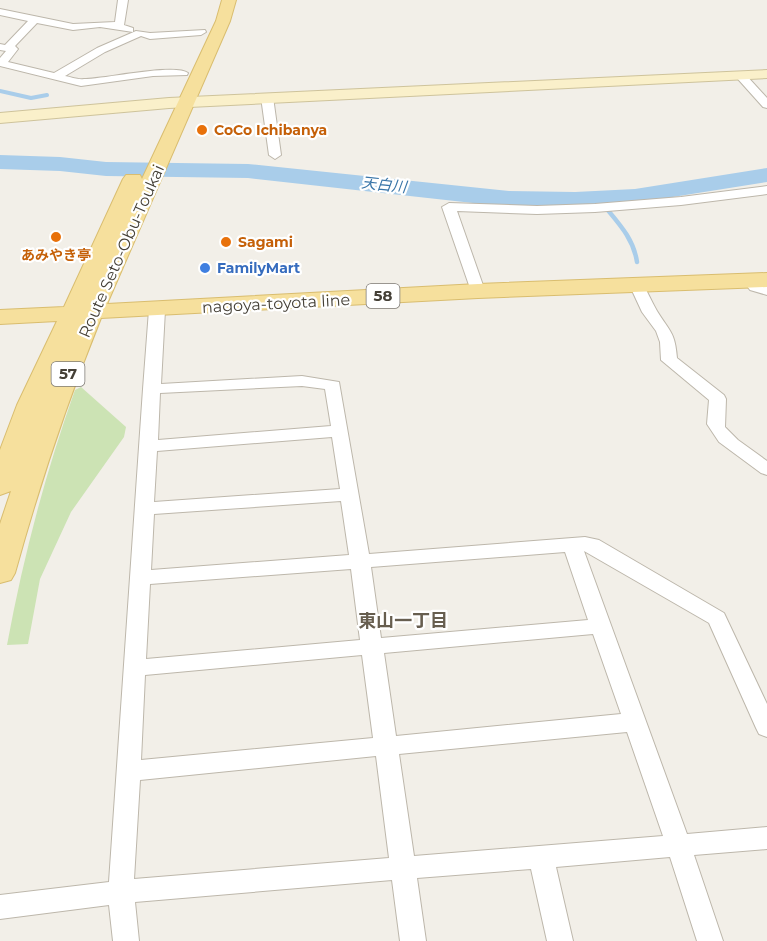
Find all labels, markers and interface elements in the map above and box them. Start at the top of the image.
place label: CoCo Ichibanya [214,121,327,139]
marker: CoCo Ichibanya [195,123,209,137]
street label: Route Seto-Obu-Toukai [75,162,168,341]
water label: 天白川 [361,173,409,197]
marker: あみやき亭 [49,230,63,244]
place label: Sagami [238,233,293,251]
marker: Sagami [219,235,233,249]
place label: あみやき亭 [21,246,91,264]
place label: FamilyMart [217,259,300,277]
marker: FamilyMart [198,261,212,275]
road number: 58 [366,284,400,308]
street label: nagoya-toyota line [201,290,351,317]
road number: 57 [52,362,84,386]
district label: 東山一丁目 [358,610,448,632]

